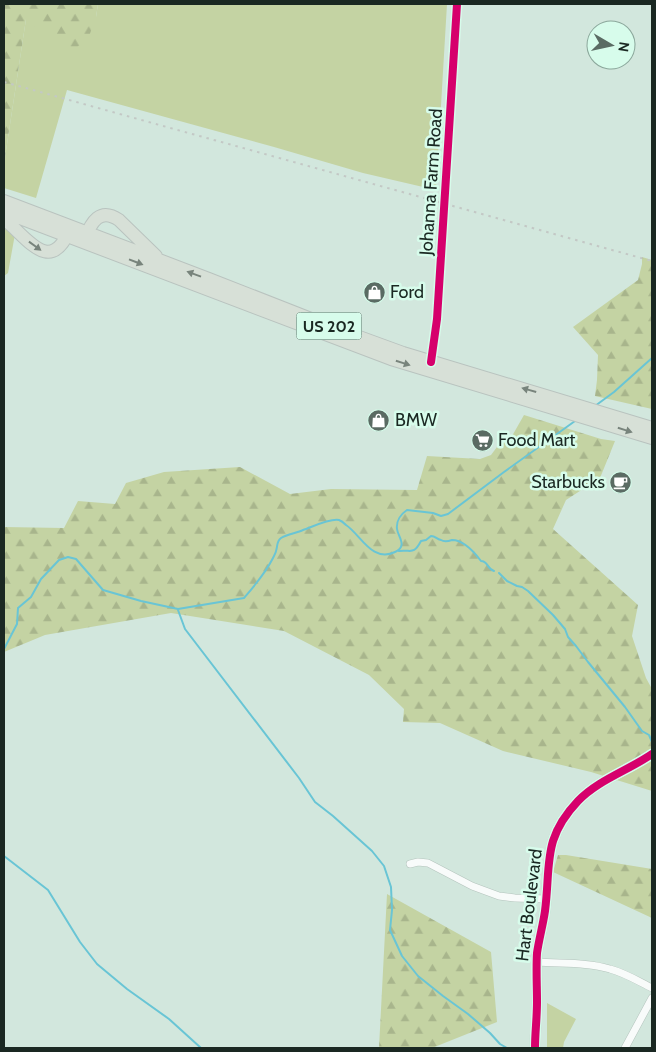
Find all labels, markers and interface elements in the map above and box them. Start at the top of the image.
north arrow [586,20,636,70]
text: N [614,41,634,53]
street label: Johanna Farm Road [415,108,447,257]
one-way arrow [28,241,42,251]
one-way arrow [129,259,143,267]
one-way arrow [187,270,202,277]
shop icon: Ford [362,280,386,304]
place label: Ford [390,281,424,303]
road number: US 202 [296,312,362,340]
one-way arrow [395,360,410,367]
one-way arrow [522,386,537,394]
shop icon: BMW [367,408,391,432]
place label: BMW [395,409,437,431]
one-way arrow [618,427,633,435]
supermarket icon: Food Mart [470,428,494,452]
place label: Food Mart [498,429,575,451]
cafe icon: Starbucks [609,470,633,494]
place label: Starbucks [531,471,605,493]
street label: Hart Boulevard [511,847,547,963]

